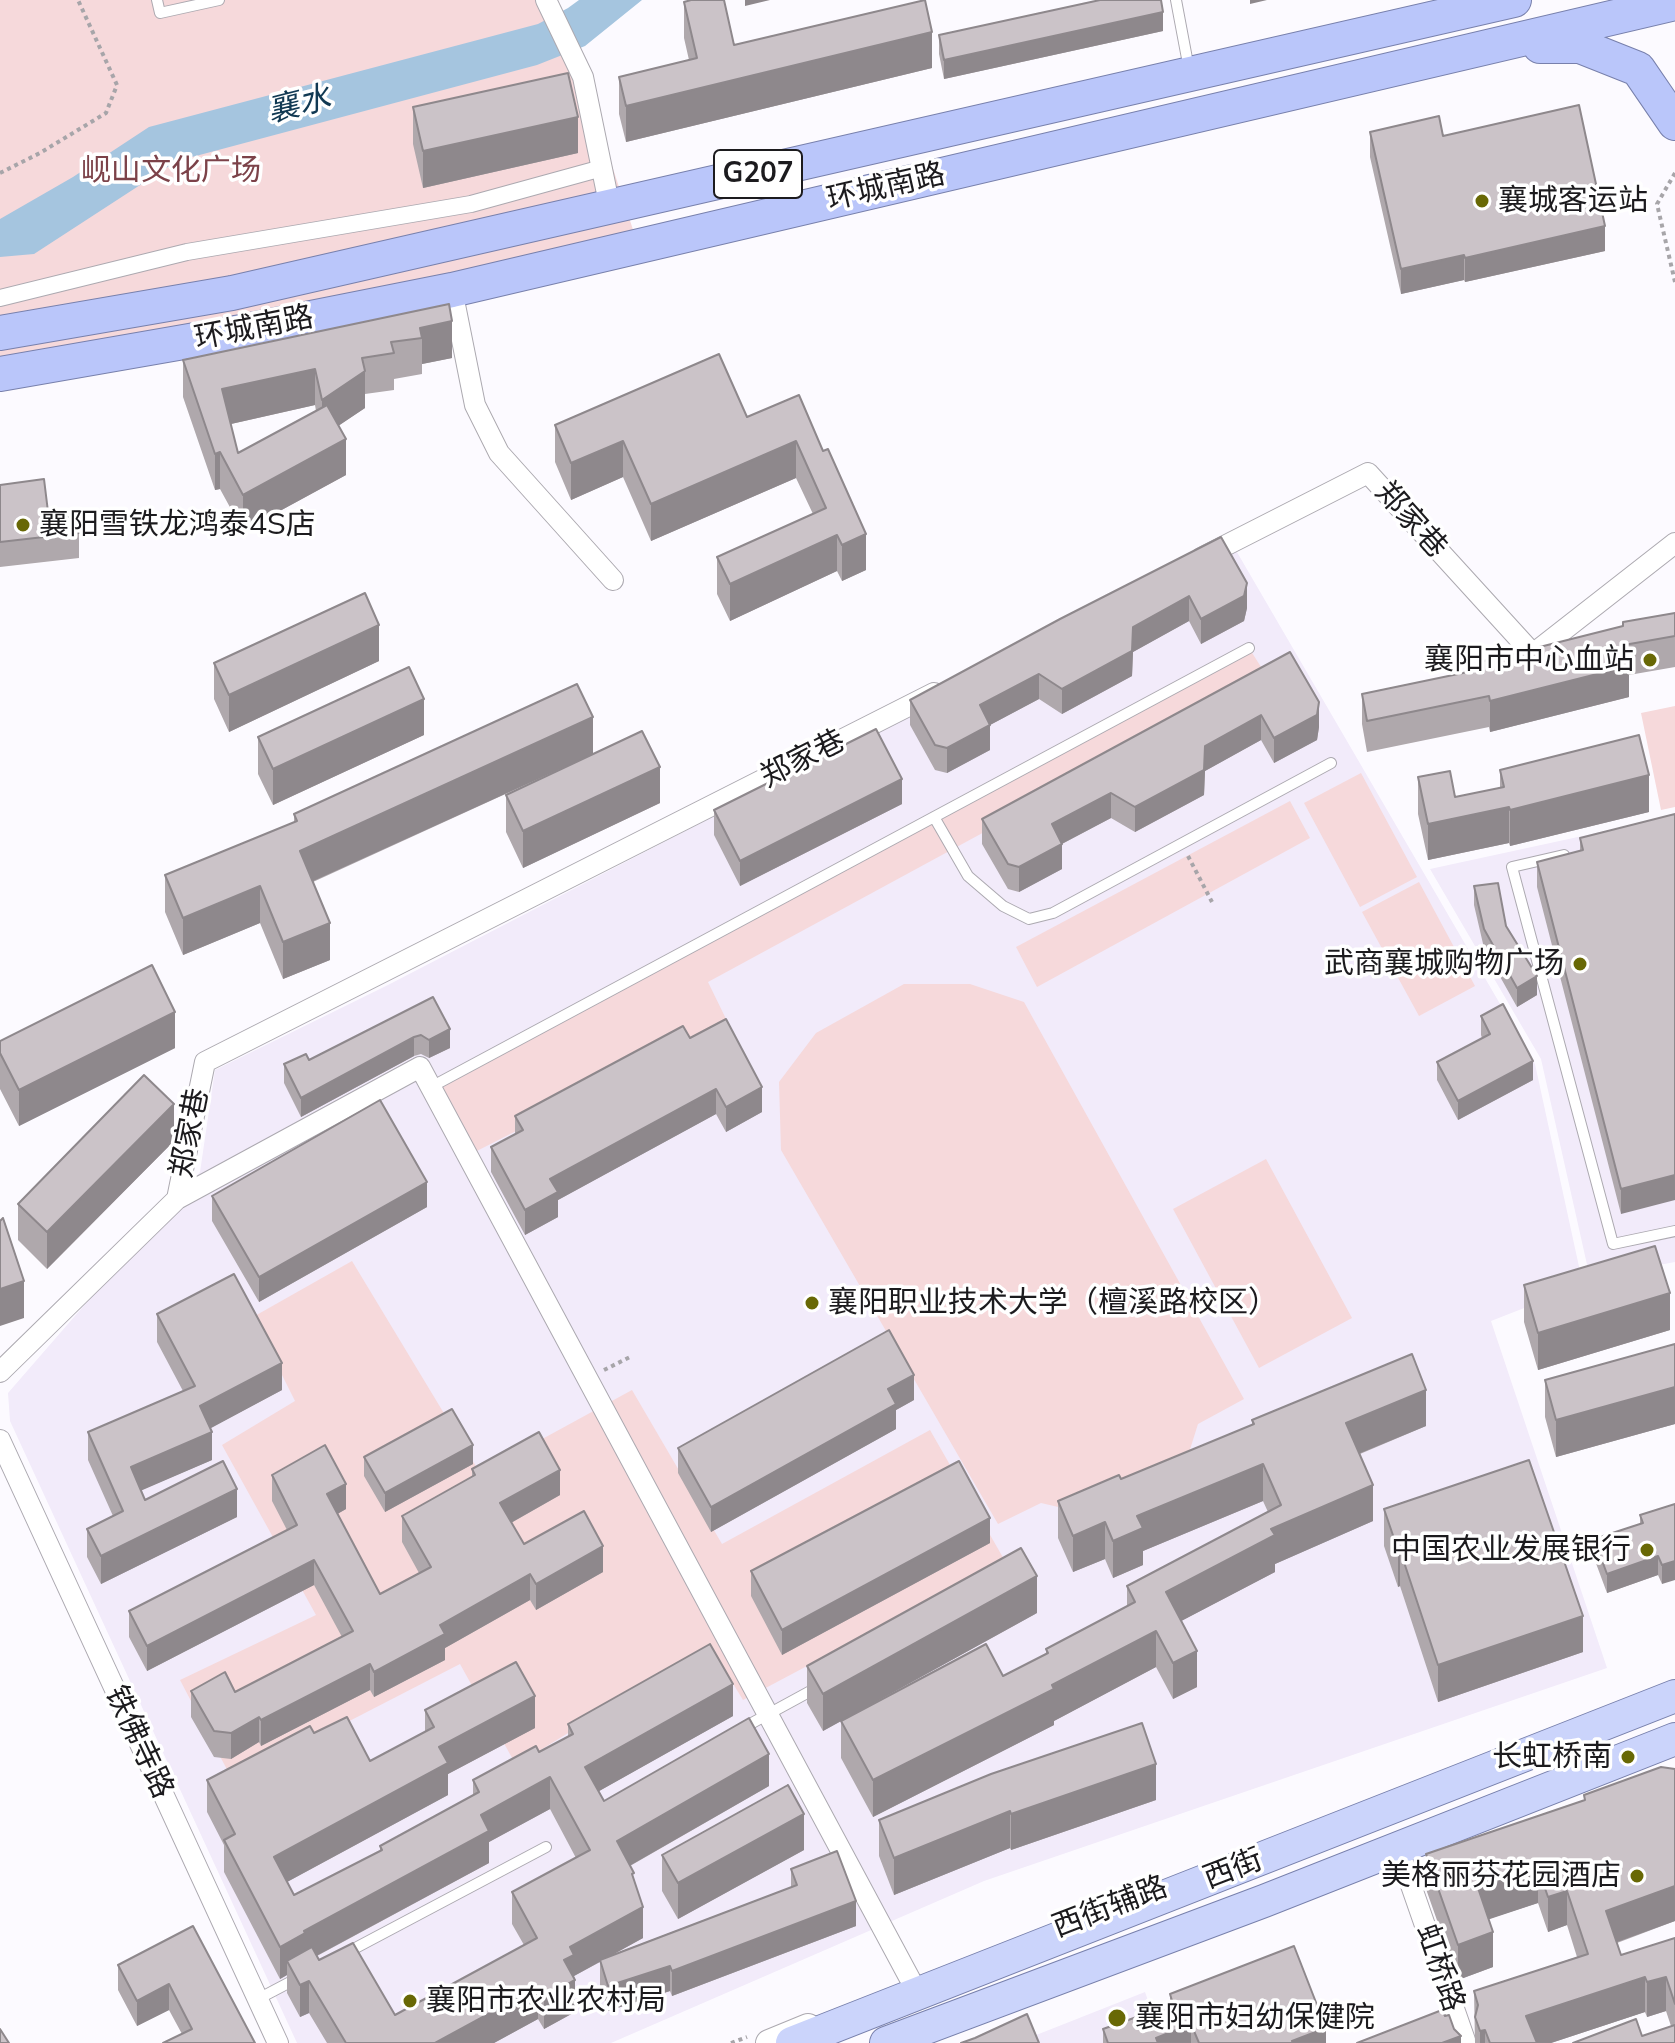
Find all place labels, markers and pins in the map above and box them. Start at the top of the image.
place label: 襄城客运站 [1498,183,1648,219]
marker: 襄城客运站 [1473,192,1491,210]
place label: 襄阳雪铁龙鸿泰4S店 [39,507,316,543]
marker: 襄阳雪铁龙鸿泰4S店 [14,516,32,534]
place label: 襄阳市中心血站 [1424,642,1634,678]
marker: 襄阳市中心血站 [1641,651,1659,669]
place label: 武商襄城购物广场 [1324,946,1564,982]
marker: 武商襄城购物广场 [1571,955,1589,973]
place label: 襄阳职业技术大学（檀溪路校区） [828,1285,1278,1321]
marker: 襄阳职业技术大学（檀溪路校区） [803,1294,821,1312]
place label: 中国农业发展银行 [1391,1532,1631,1568]
marker: 中国农业发展银行 [1638,1541,1656,1559]
place label: 长虹桥南 [1492,1739,1612,1775]
marker: 长虹桥南 [1619,1748,1637,1766]
place label: 美格丽芬花园酒店 [1381,1858,1621,1894]
marker: 美格丽芬花园酒店 [1628,1867,1646,1885]
place label: 襄阳市农业农村局 [426,1983,666,2019]
marker: 襄阳市农业农村局 [401,1992,419,2010]
place label: 襄阳市妇幼保健院 [1135,2000,1375,2036]
marker: 襄阳市妇幼保健院 [1106,2007,1128,2029]

